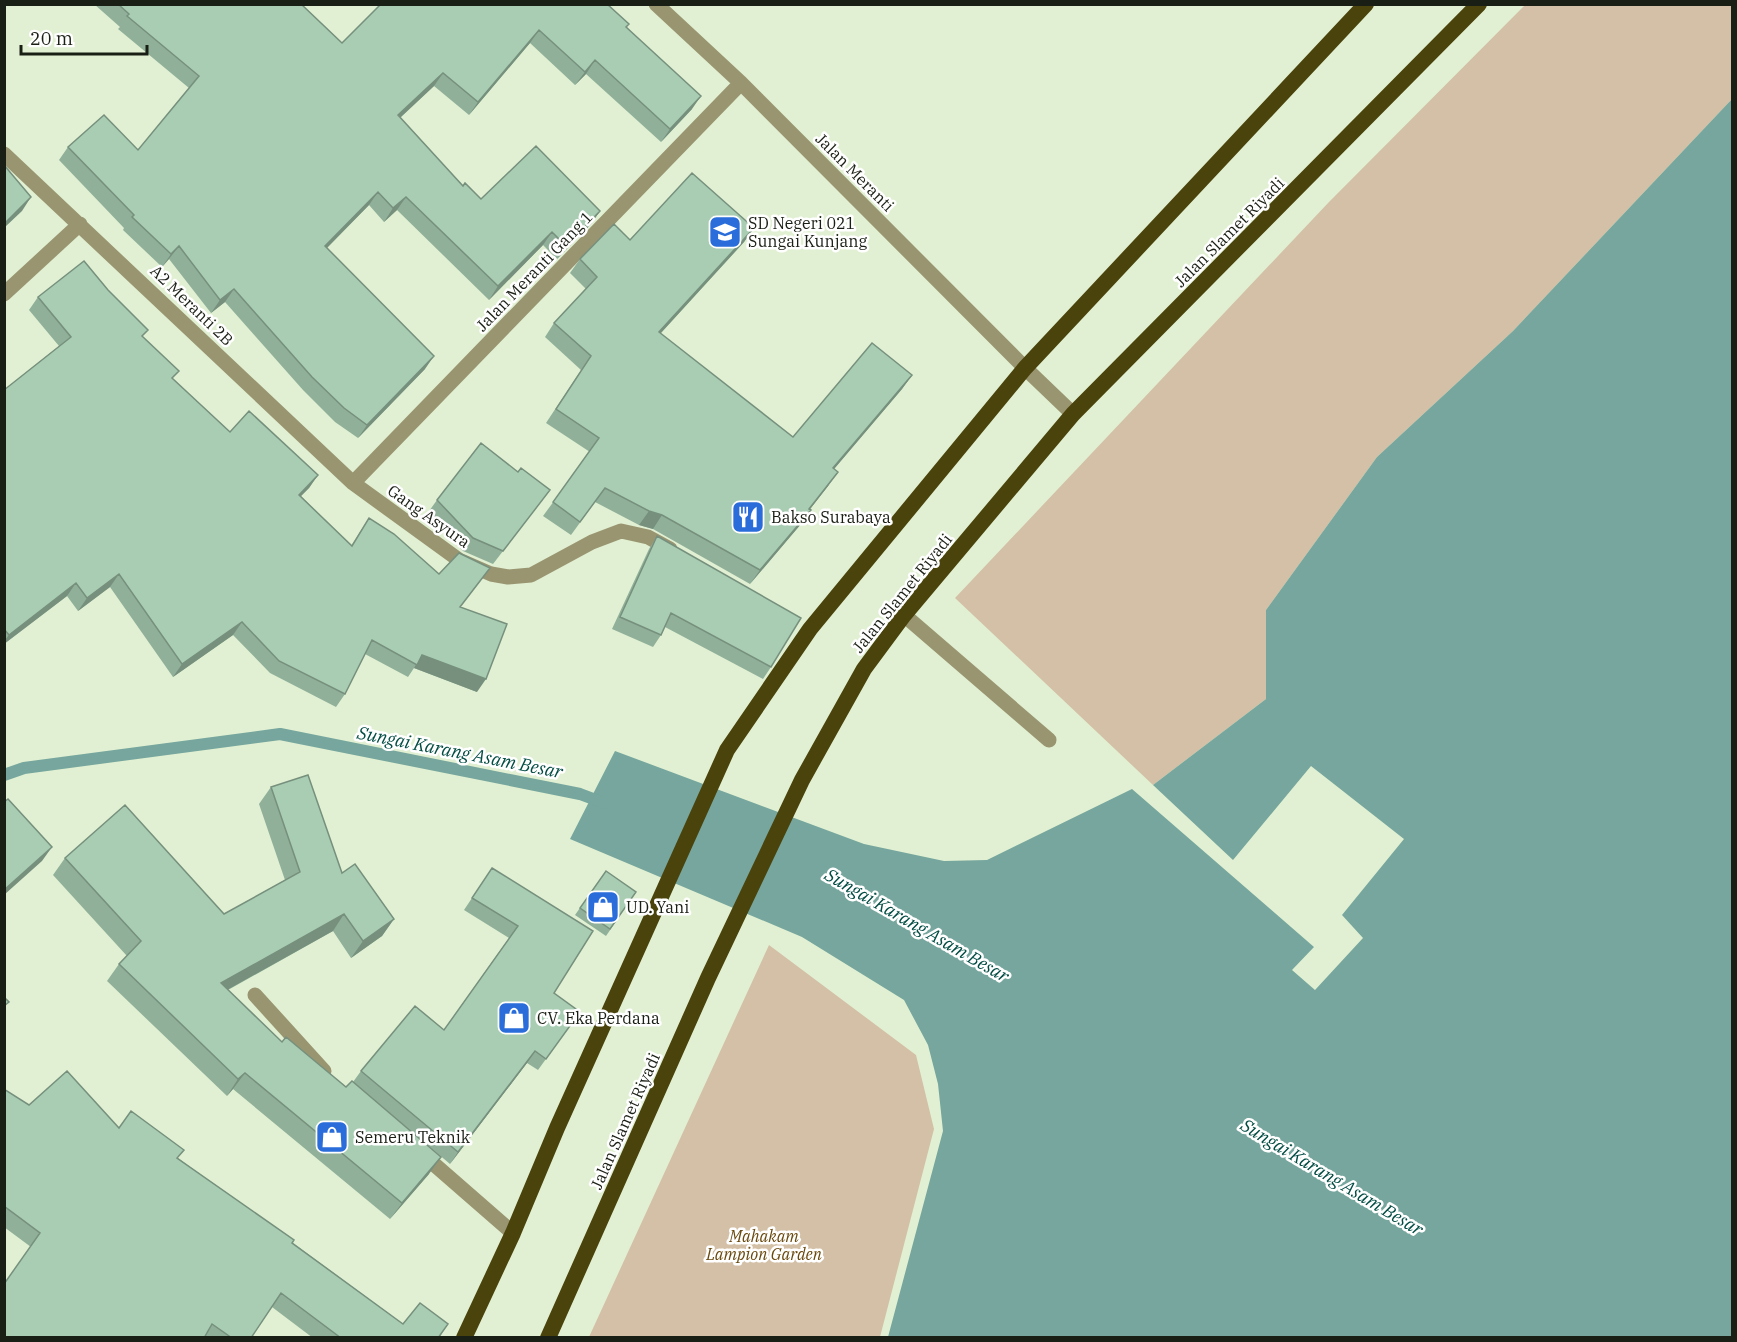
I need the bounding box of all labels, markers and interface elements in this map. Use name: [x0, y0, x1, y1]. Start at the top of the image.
scale bar: [21, 18, 147, 56]
text: 20 m: [30, 27, 73, 50]
street label: Jalan Meranti: [812, 129, 898, 215]
street label: Jalan Slamet Riyadi: [1170, 173, 1288, 291]
street label: Jalan Meranti Gang 1: [472, 207, 596, 335]
place label: SD Negeri 021 Sungai Kunjang: [748, 213, 868, 251]
school or university icon: SD Negeri 021 Sungai Kunjang: [707, 214, 743, 250]
street label: A2 Meranti 2B: [146, 260, 238, 350]
street label: Gang Asyura: [384, 480, 474, 552]
restaurant icon: Bakso Surabaya: [730, 499, 766, 535]
place label: Bakso Surabaya: [771, 507, 891, 527]
street label: Jalan Slamet Riyadi: [848, 530, 956, 656]
water label: Sungai Karang Asam Besar: [354, 721, 566, 783]
water label: Sungai Karang Asam Besar: [820, 862, 1014, 988]
shop icon: UD. Yani: [585, 889, 621, 925]
place label: UD. Yani: [626, 897, 689, 917]
shop icon: CV. Eka Perdana: [496, 1000, 532, 1036]
place label: CV. Eka Perdana: [537, 1008, 660, 1028]
street label: Jalan Slamet Riyadi: [586, 1050, 664, 1192]
water label: Sungai Karang Asam Besar: [1236, 1113, 1428, 1241]
shop icon: Semeru Teknik: [314, 1119, 350, 1155]
place label: Semeru Teknik: [355, 1127, 471, 1147]
park label: Mahakam Lampion Garden: [705, 1226, 822, 1264]

